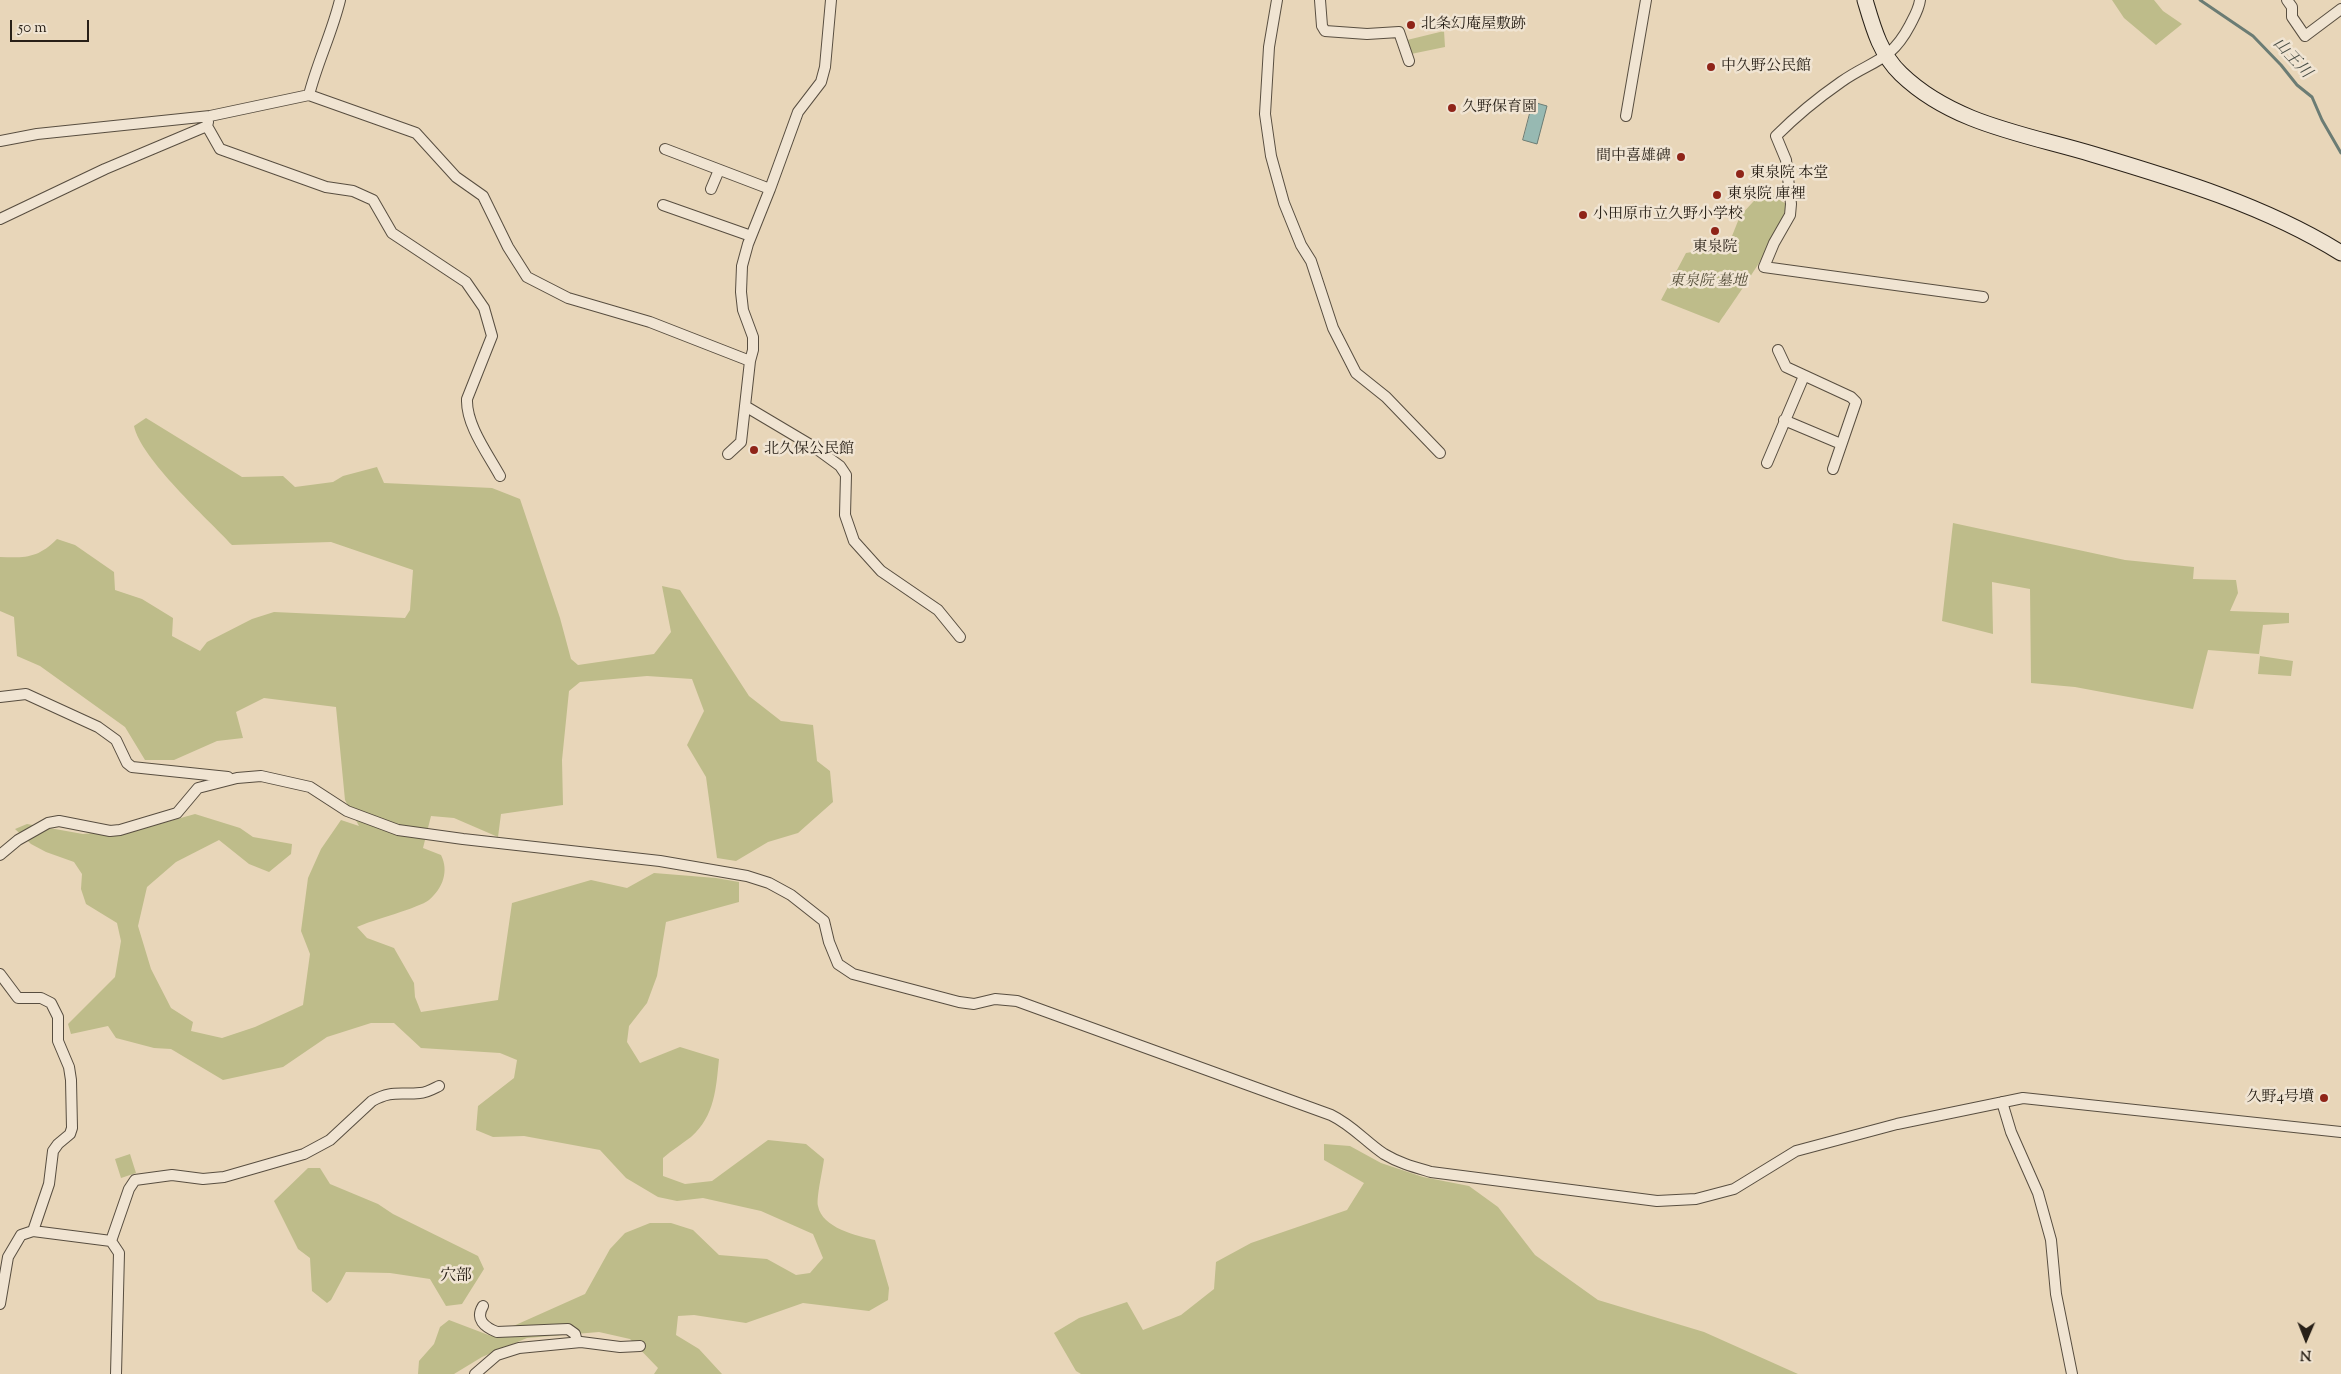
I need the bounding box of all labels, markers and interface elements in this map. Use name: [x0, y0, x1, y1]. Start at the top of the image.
scale bar: [12, 10, 91, 42]
place label: 北条幻庵屋敷跡: [1421, 16, 1526, 34]
text: 50 m: [18, 18, 47, 39]
marker: 北条幻庵屋敷跡: [1405, 19, 1417, 31]
water label: 山王川: [2268, 35, 2314, 83]
place label: 中久野公民館: [1721, 58, 1811, 76]
marker: 中久野公民館: [1705, 61, 1717, 73]
place label: 久野保育園: [1462, 99, 1537, 117]
marker: 久野保育園: [1446, 102, 1458, 114]
place label: 間中喜雄碑: [1596, 148, 1671, 166]
marker: 間中喜雄碑: [1675, 151, 1687, 163]
place label: 東泉院 本堂: [1750, 165, 1828, 183]
marker: 東泉院 本堂: [1734, 168, 1746, 180]
place label: 東泉院 庫裡: [1727, 186, 1805, 204]
marker: 東泉院 庫裡: [1711, 189, 1723, 201]
place label: 小田原市立久野小学校: [1593, 206, 1743, 224]
marker: 小田原市立久野小学校: [1577, 209, 1589, 221]
marker: 東泉院: [1709, 225, 1721, 237]
place label: 東泉院: [1693, 239, 1737, 257]
park label: 東泉院 墓地: [1669, 273, 1747, 291]
place label: 北久保公民館: [764, 441, 854, 459]
marker: 北久保公民館: [748, 444, 760, 456]
place label: 久野4号墳: [2246, 1089, 2314, 1107]
marker: 久野4号墳: [2318, 1092, 2330, 1104]
district label: 穴部: [440, 1267, 472, 1287]
north arrow: [2281, 1314, 2331, 1364]
text: N: [2300, 1344, 2312, 1364]

